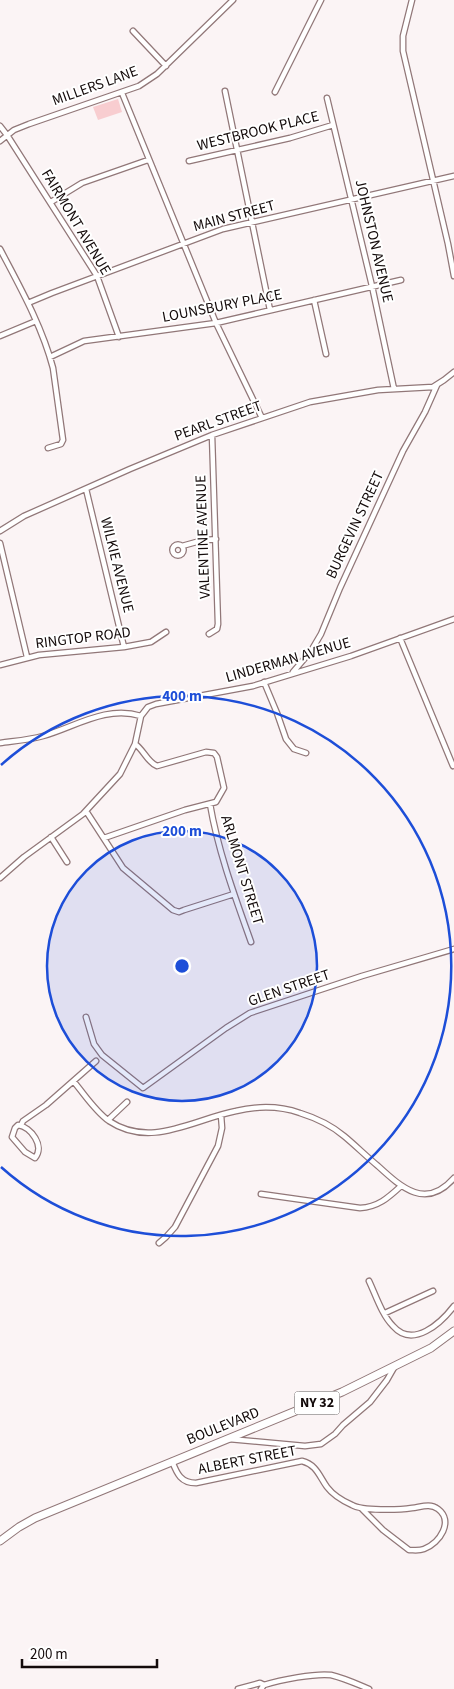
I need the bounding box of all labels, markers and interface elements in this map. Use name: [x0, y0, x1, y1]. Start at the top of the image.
street label: MILLERS LANE: [49, 61, 141, 111]
street label: WESTBROOK PLACE: [195, 106, 321, 156]
street label: FAIRMONT AVENUE: [36, 165, 116, 279]
street label: JOHNSTON AVENUE: [350, 177, 398, 305]
street label: MAIN STREET: [191, 195, 277, 237]
street label: LOUNSBURY PLACE: [160, 284, 284, 328]
street label: PEARL STREET: [171, 395, 265, 447]
street label: BURGEVIN STREET: [321, 468, 389, 582]
street label: VALENTINE AVENUE: [190, 475, 216, 599]
street label: WILKIE AVENUE: [95, 515, 139, 615]
street label: RINGTOP ROAD: [34, 622, 132, 654]
street label: LINDERMAN AVENUE: [223, 632, 353, 688]
text: 400 m: [162, 686, 202, 707]
street label: ARLMONT STREET: [215, 813, 269, 927]
text: 200 m: [162, 821, 202, 842]
centre of rings: [173, 957, 191, 975]
street label: GLEN STREET: [245, 964, 333, 1012]
road number: NY 32: [294, 1392, 340, 1415]
street label: BOULEVARD: [183, 1402, 263, 1450]
street label: ALBERT STREET: [196, 1440, 298, 1480]
scale bar: [22, 1636, 158, 1668]
text: 200 m: [30, 1644, 68, 1665]

